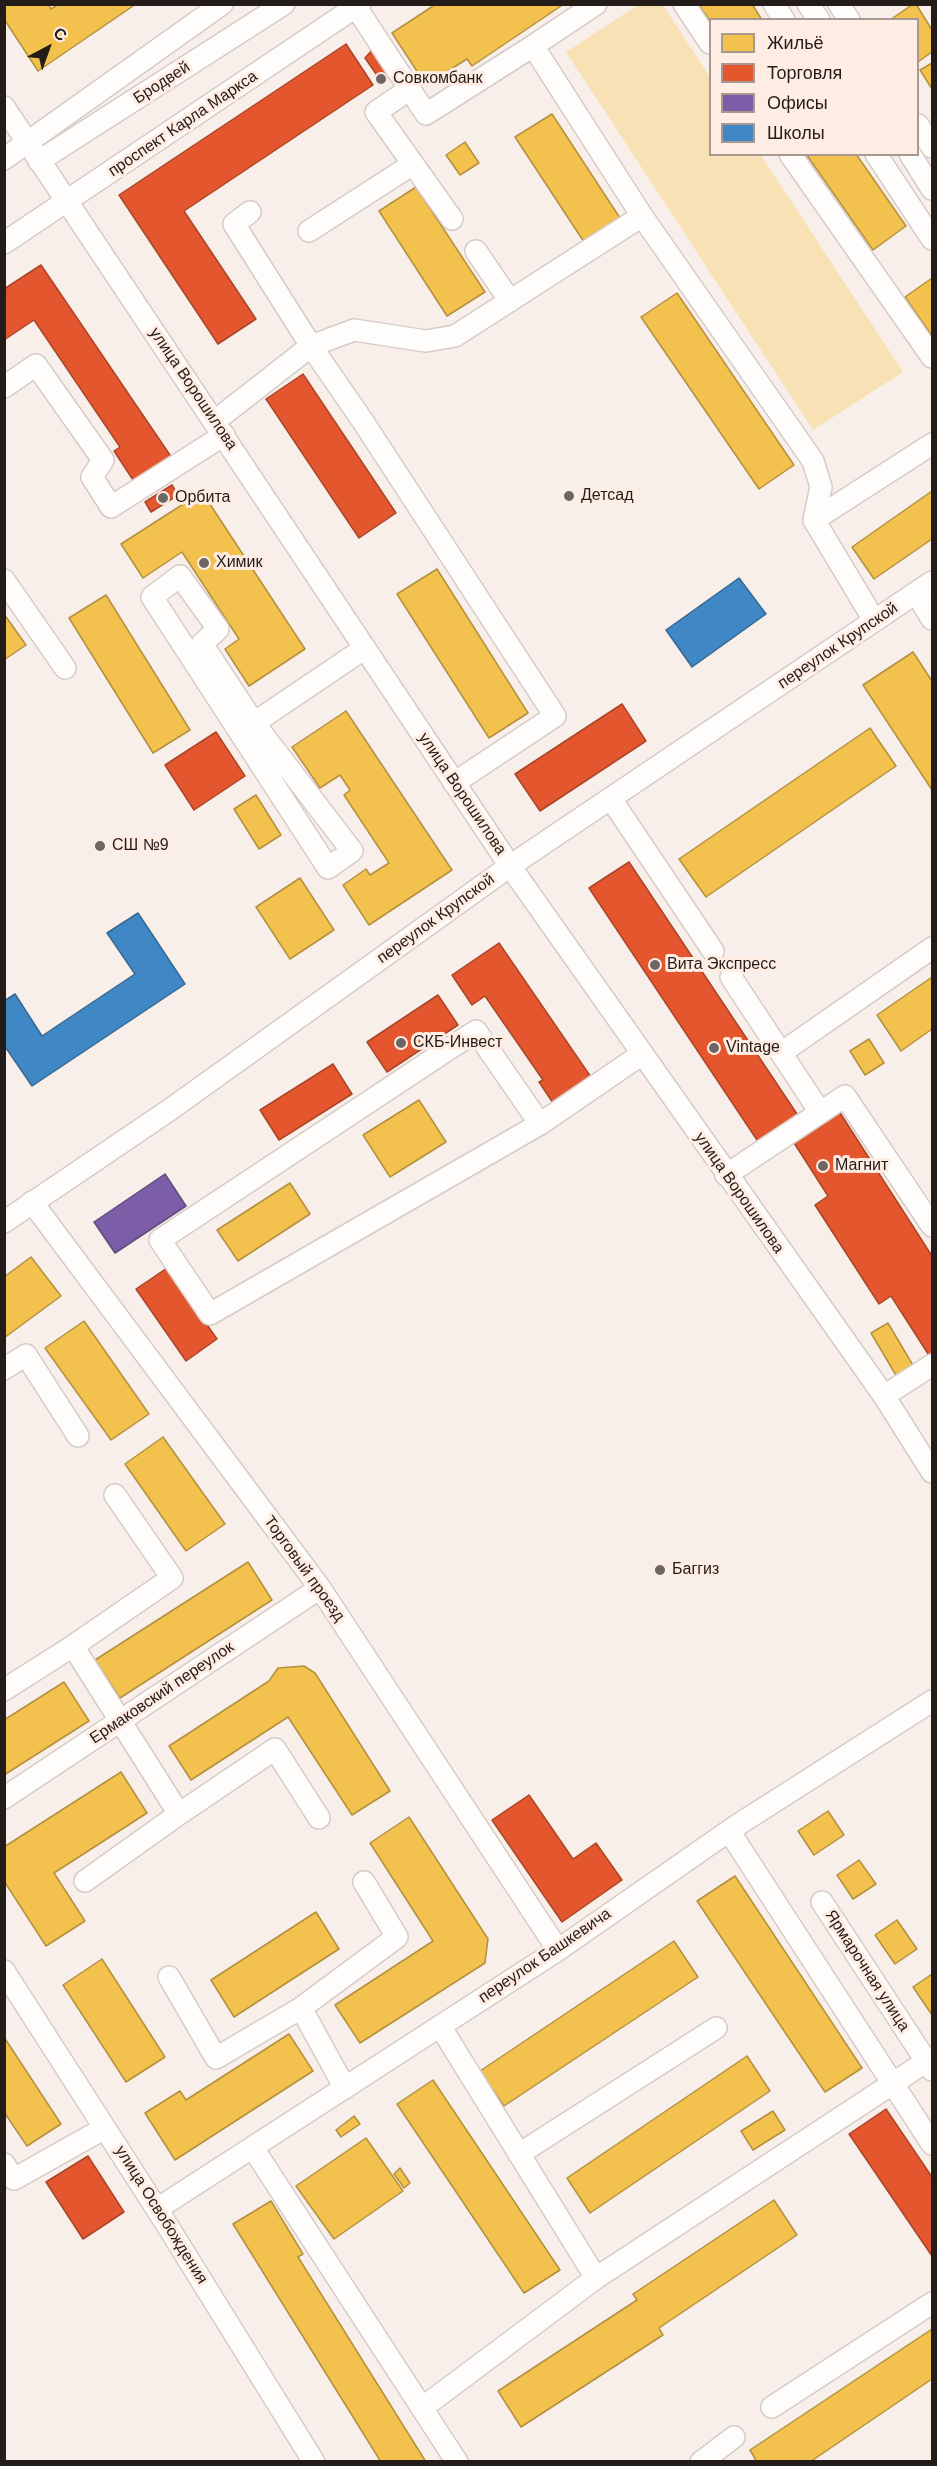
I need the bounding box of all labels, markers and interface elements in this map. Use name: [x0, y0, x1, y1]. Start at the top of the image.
north arrow: [18, 18, 78, 78]
legend: [709, 18, 919, 156]
text: С: [50, 24, 70, 44]
text: Жильё: [767, 33, 824, 53]
street label: Бродвей: [130, 58, 194, 108]
text: Торговля: [767, 63, 842, 83]
street label: проспект Карла Маркса: [105, 67, 261, 181]
place label: Совкомбанк: [393, 69, 482, 89]
marker: Совкомбанк: [374, 72, 388, 86]
text: Офисы: [767, 93, 828, 113]
text: Школы: [767, 123, 825, 143]
street label: улица Ворошилова: [145, 324, 241, 454]
place label: Детсад: [581, 486, 634, 506]
place label: Орбита: [175, 488, 230, 508]
marker: Детсад: [562, 489, 576, 503]
marker: Орбита: [156, 491, 170, 505]
place label: Химик: [216, 553, 263, 573]
marker: Химик: [197, 556, 211, 570]
street label: переулок Крупской: [774, 599, 902, 693]
street label: улица Ворошилова: [414, 729, 510, 859]
place label: СШ №9: [112, 836, 169, 856]
marker: СШ №9: [93, 839, 107, 853]
street label: переулок Крупской: [374, 870, 498, 968]
place label: Вита Экспресс: [667, 955, 776, 975]
marker: Вита Экспресс: [648, 958, 662, 972]
place label: СКБ-Инвест: [413, 1033, 503, 1053]
marker: СКБ-Инвест: [394, 1036, 408, 1050]
place label: Vintage: [726, 1038, 780, 1058]
marker: Vintage: [707, 1041, 721, 1055]
street label: улица Ворошилова: [690, 1129, 788, 1257]
place label: Магнит: [835, 1156, 888, 1176]
marker: Магнит: [816, 1159, 830, 1173]
street label: Торговый проезд: [259, 1513, 349, 1625]
place label: Баггиз: [672, 1560, 719, 1580]
marker: Баггиз: [653, 1563, 667, 1577]
street label: Ермаковский переулок: [86, 1638, 238, 1748]
street label: переулок Башкевича: [475, 1905, 615, 2007]
street label: Ярмарочная улица: [821, 1907, 913, 2035]
street label: улица Освобождения: [111, 2142, 211, 2288]

